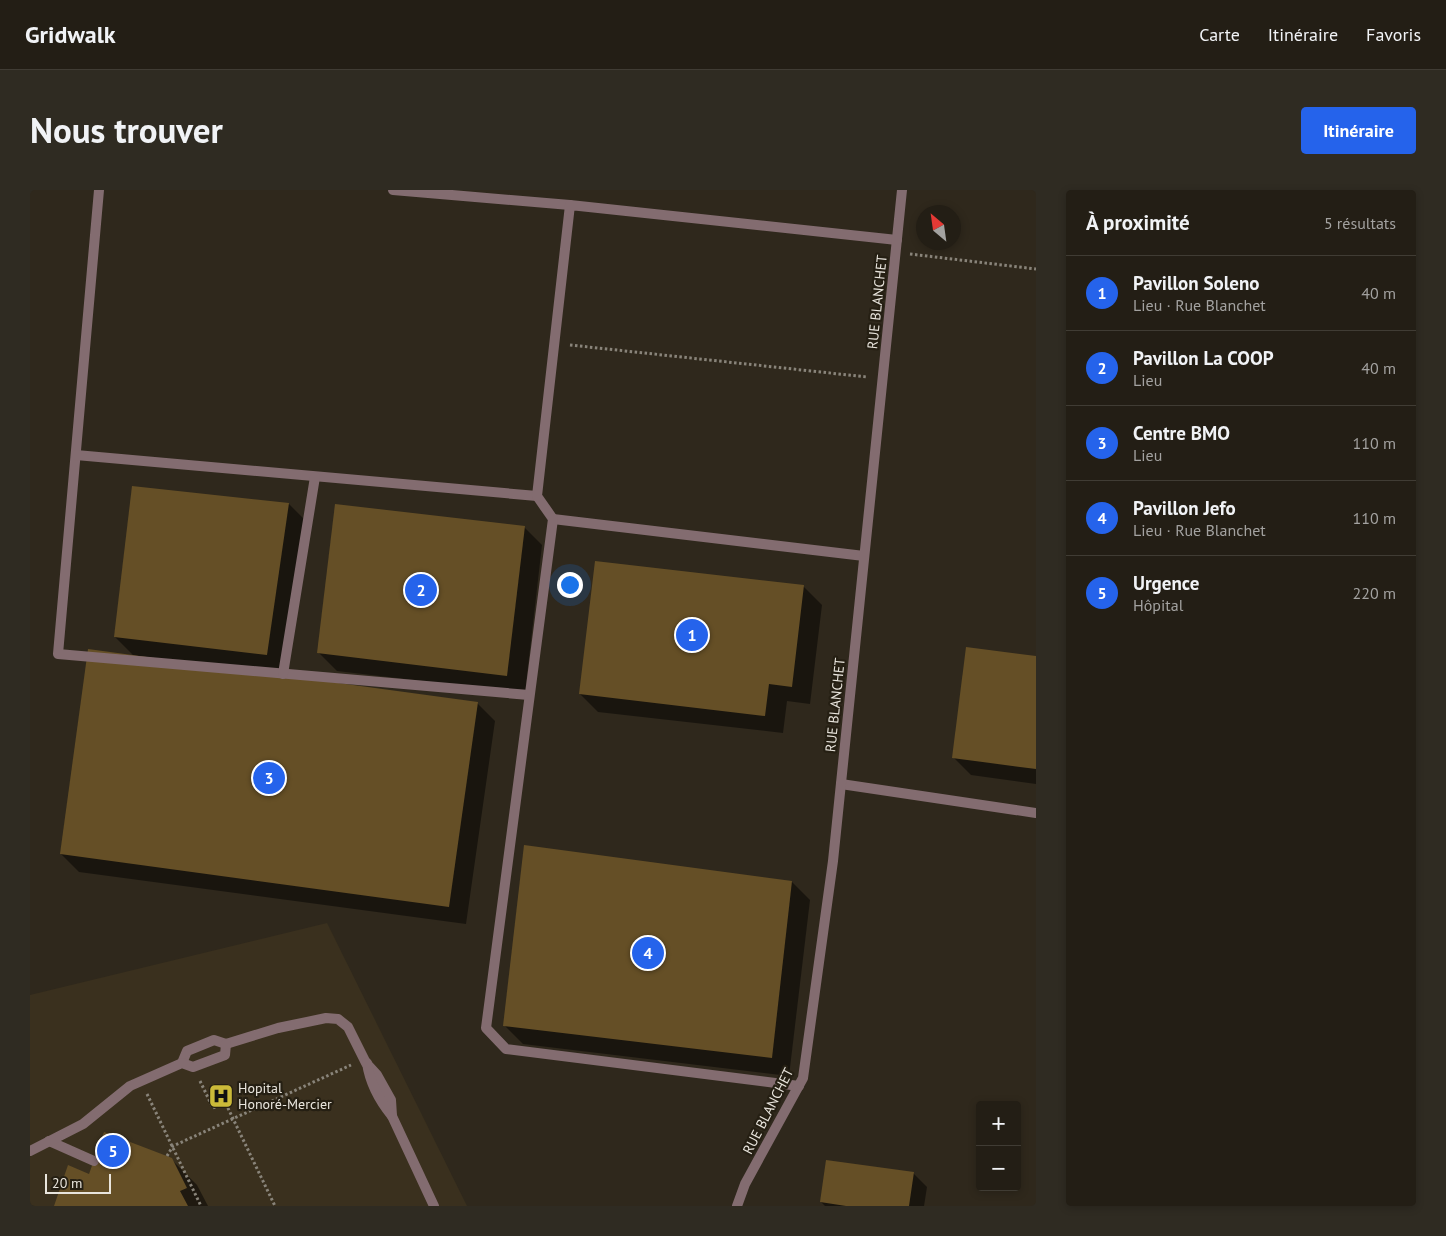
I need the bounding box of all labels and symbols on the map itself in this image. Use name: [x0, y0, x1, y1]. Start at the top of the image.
north arrow: [916, 205, 961, 250]
street label: RUE BLANCHET: [863, 254, 891, 350]
pin: 2: [405, 571, 437, 609]
your location: [557, 572, 583, 598]
pin: 1: [676, 616, 708, 654]
street label: RUE BLANCHET: [821, 657, 849, 753]
pin: 3: [253, 759, 285, 797]
pin: 4: [632, 934, 664, 972]
street label: RUE BLANCHET: [739, 1065, 798, 1157]
place label: Hopital Honoré-Mercier: [238, 1079, 332, 1113]
hospital icon: Hopital Honoré-Mercier: [208, 1083, 234, 1109]
pin: 5: [97, 1132, 129, 1170]
scale bar: [45, 1171, 111, 1194]

